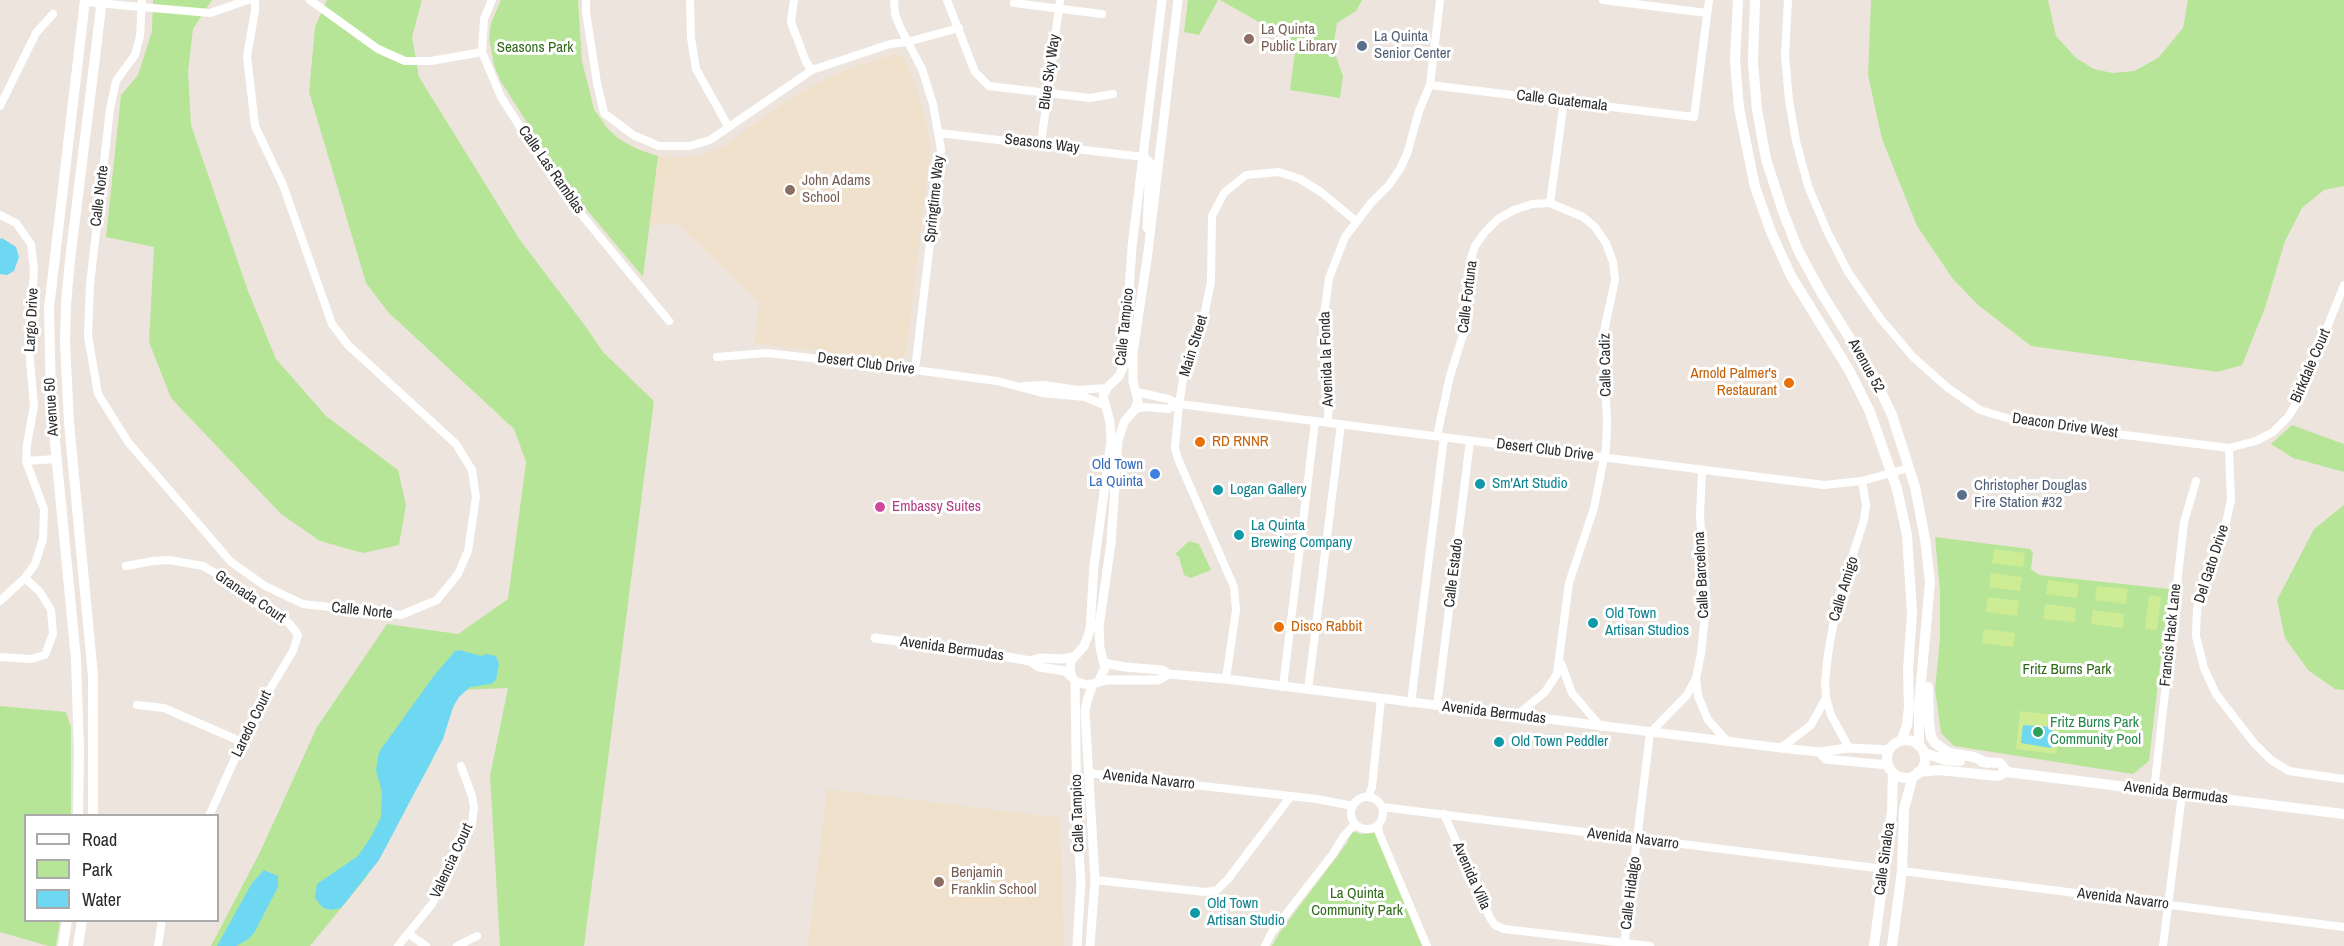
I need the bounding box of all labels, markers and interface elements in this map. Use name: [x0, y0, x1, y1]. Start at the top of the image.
place label: La Quinta Public Library: [1261, 21, 1337, 56]
place label: La Quinta Senior Center: [1374, 28, 1451, 63]
marker: La Quinta Public Library: [1242, 32, 1256, 46]
street label: Blue Sky Way: [1036, 33, 1064, 111]
park label: Seasons Park: [497, 39, 573, 57]
marker: La Quinta Senior Center: [1355, 39, 1369, 53]
street label: Calle Guatemala: [1515, 86, 1609, 116]
street label: Calle Las Ramblas: [514, 123, 588, 217]
street label: Seasons Way: [1003, 130, 1081, 158]
street label: Springtime Way: [921, 154, 949, 244]
street label: Calle Norte: [87, 164, 113, 228]
place label: John Adams School: [802, 172, 870, 207]
marker: John Adams School: [783, 183, 797, 197]
street label: Calle Fortuna: [1455, 260, 1481, 334]
street label: Largo Drive: [21, 287, 43, 353]
street label: Calle Tampico: [1112, 287, 1138, 367]
street label: Avenida la Fonda: [1316, 311, 1338, 407]
street label: Main Street: [1176, 313, 1212, 379]
street label: Birkdale Court: [2287, 326, 2335, 406]
street label: Calle Cadiz: [1596, 333, 1616, 397]
street label: Avenue 52: [1844, 336, 1888, 396]
street label: Desert Club Drive: [816, 349, 916, 379]
place label: Arnold Palmer's Restaurant: [1691, 365, 1777, 400]
marker: Arnold Palmer's Restaurant: [1782, 376, 1796, 390]
street label: Avenue 50: [41, 377, 63, 437]
street label: Deacon Drive West: [2011, 410, 2119, 442]
place label: RD RNNR: [1212, 433, 1269, 451]
marker: RD RNNR: [1193, 435, 1207, 449]
street label: Desert Club Drive: [1495, 435, 1595, 465]
place label: Old Town La Quinta: [1089, 456, 1143, 491]
marker: Old Town La Quinta: [1148, 467, 1162, 481]
place label: Sm'Art Studio: [1492, 475, 1568, 493]
marker: Sm'Art Studio: [1473, 477, 1487, 491]
place label: Christopher Douglas Fire Station #32: [1974, 477, 2087, 512]
place label: Logan Gallery: [1230, 481, 1307, 499]
marker: Logan Gallery: [1211, 483, 1225, 497]
marker: Christopher Douglas Fire Station #32: [1955, 488, 1969, 502]
place label: Embassy Suites: [892, 498, 981, 516]
marker: Embassy Suites: [873, 500, 887, 514]
place label: La Quinta Brewing Company: [1251, 517, 1352, 552]
street label: Del Gato Drive: [2191, 523, 2233, 605]
marker: La Quinta Brewing Company: [1232, 528, 1246, 542]
street label: Calle Barcelona: [1691, 531, 1713, 619]
street label: Calle Estado: [1441, 537, 1467, 609]
street label: Calle Amigo: [1826, 554, 1862, 624]
street label: Granada Court: [211, 567, 289, 627]
street label: Francis Hack Lane: [2157, 583, 2185, 687]
street label: Calle Norte: [330, 599, 394, 623]
place label: Old Town Artisan Studios: [1605, 605, 1689, 640]
marker: Old Town Artisan Studios: [1586, 616, 1600, 630]
place label: Disco Rabbit: [1291, 618, 1362, 636]
marker: Disco Rabbit: [1272, 620, 1286, 634]
street label: Avenida Bermudas: [899, 633, 1005, 665]
park label: Fritz Burns Park: [2023, 661, 2111, 679]
street label: Laredo Court: [228, 688, 276, 760]
street label: Avenida Bermudas: [1441, 698, 1547, 728]
place label: Fritz Burns Park Community Pool: [2050, 714, 2141, 749]
marker: Fritz Burns Park Community Pool: [2031, 725, 2045, 739]
place label: Old Town Peddler: [1511, 733, 1608, 751]
marker: Old Town Peddler: [1492, 735, 1506, 749]
street label: Avenida Navarro: [1102, 766, 1196, 794]
street label: Calle Tampico: [1068, 774, 1088, 852]
street label: Avenida Bermudas: [2123, 778, 2229, 808]
legend: [24, 814, 219, 922]
street label: Valencia Court: [427, 821, 477, 901]
street label: Calle Sinaloa: [1871, 822, 1899, 896]
street label: Avenida Navarro: [1586, 824, 1680, 854]
text: Road: [82, 827, 117, 852]
street label: Avenida Villa: [1448, 839, 1494, 913]
street label: Calle Hidalgo: [1618, 855, 1644, 931]
text: Park: [82, 857, 112, 882]
place label: Benjamin Franklin School: [951, 864, 1036, 899]
marker: Benjamin Franklin School: [932, 875, 946, 889]
street label: Avenida Navarro: [2076, 884, 2170, 914]
park label: La Quinta Community Park: [1311, 885, 1403, 920]
text: Water: [82, 887, 121, 912]
place label: Old Town Artisan Studio: [1207, 895, 1285, 930]
marker: Old Town Artisan Studio: [1188, 906, 1202, 920]

